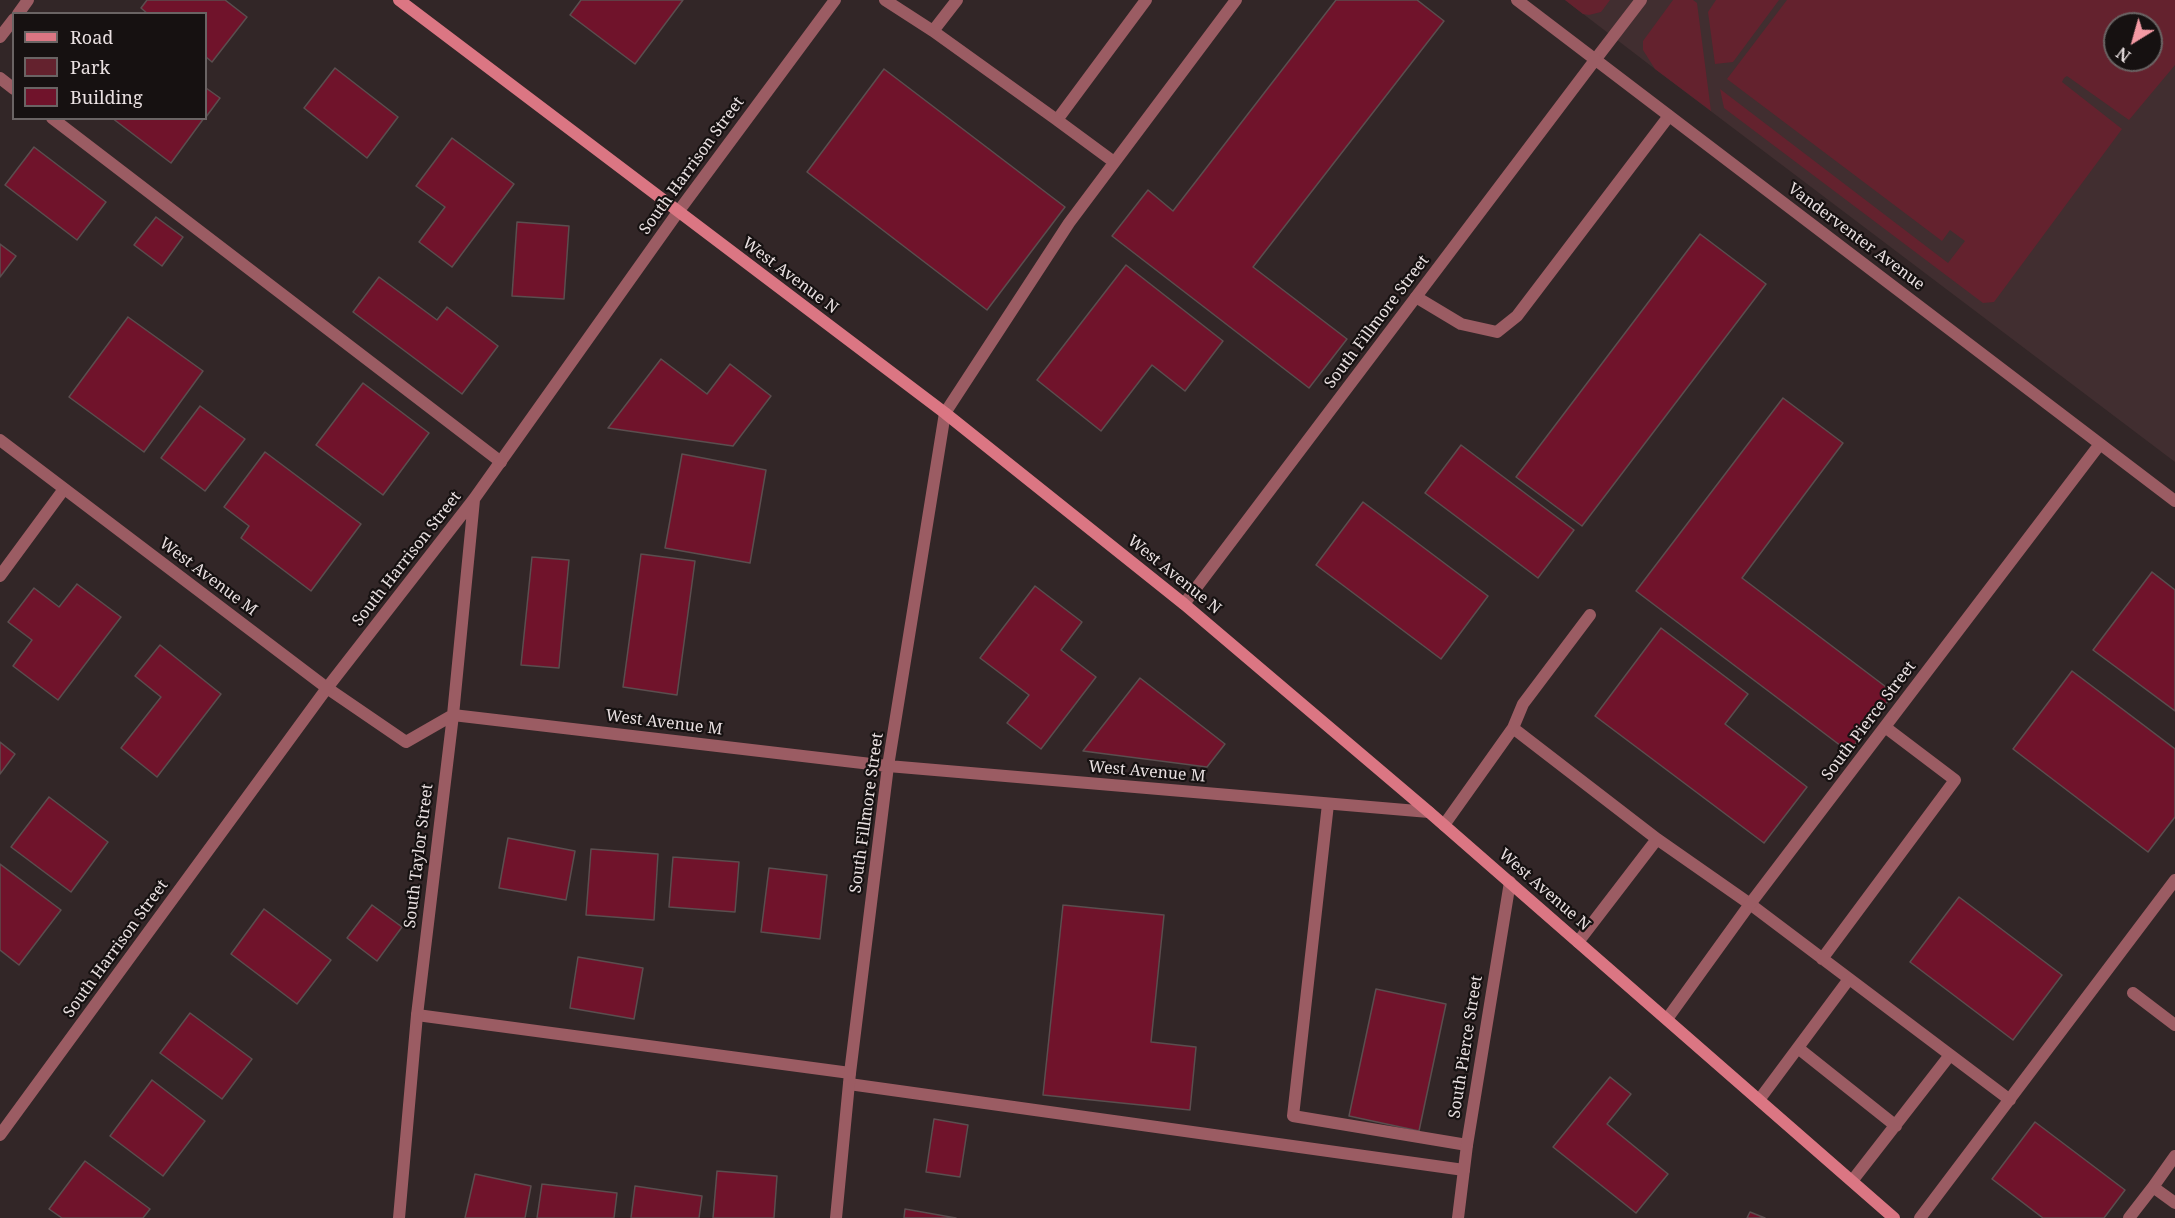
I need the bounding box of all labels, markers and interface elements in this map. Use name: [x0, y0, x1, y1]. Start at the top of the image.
legend: [12, 12, 207, 120]
north arrow: [2103, 12, 2163, 72]
text: Road: [70, 25, 113, 49]
text: N: [2112, 42, 2135, 67]
text: Park: [70, 55, 110, 79]
text: Building: [70, 85, 143, 109]
street label: South Harrison Street: [636, 93, 748, 239]
street label: Vanderventer Avenue: [1784, 179, 1928, 295]
street label: West Avenue N: [738, 234, 842, 318]
street label: South Fillmore Street: [1321, 252, 1433, 392]
street label: South Harrison Street: [348, 488, 466, 630]
street label: West Avenue N: [1123, 531, 1225, 619]
street label: West Avenue M: [155, 534, 261, 620]
street label: South Pierce Street: [1818, 658, 1920, 784]
street label: West Avenue M: [604, 706, 724, 740]
street label: South Fillmore Street: [846, 732, 888, 894]
street label: West Avenue M: [1088, 757, 1206, 787]
street label: South Taylor Street: [401, 783, 437, 929]
street label: West Avenue N: [1494, 845, 1594, 935]
street label: South Harrison Street: [60, 876, 172, 1022]
street label: South Pierce Street: [1445, 974, 1487, 1120]

